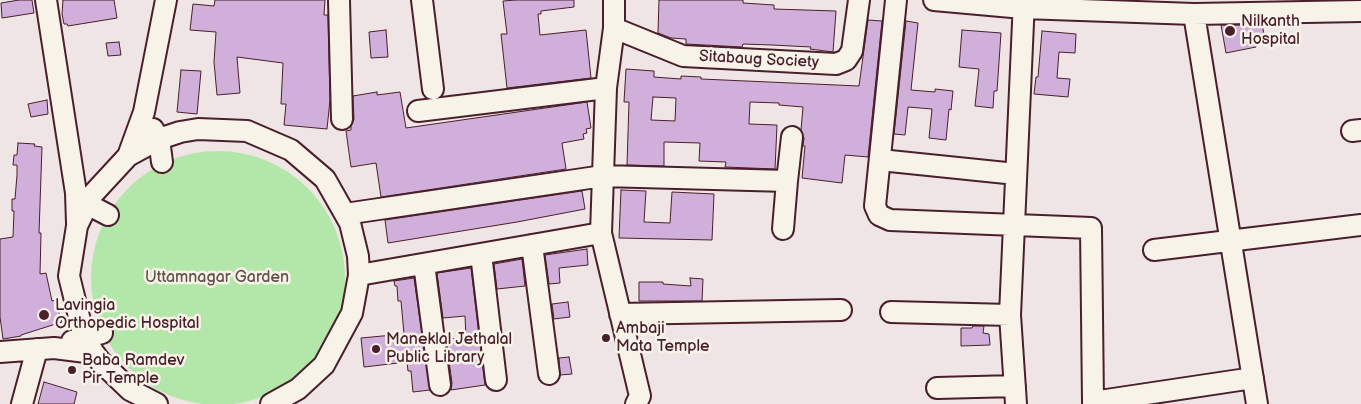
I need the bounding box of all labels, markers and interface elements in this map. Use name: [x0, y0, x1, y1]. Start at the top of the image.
place label: Nilkanth Hospital: [1241, 12, 1300, 50]
marker: Nilkanth Hospital: [1223, 24, 1237, 38]
street label: Sitabaug Society: [699, 47, 819, 73]
park label: Uttamnagar Garden: [145, 268, 289, 288]
place label: Lavingia Orthopedic Hospital: [55, 296, 199, 334]
marker: Lavingia Orthopedic Hospital: [37, 308, 51, 322]
place label: Ambaji Mata Temple: [616, 319, 710, 357]
place label: Maneklal Jethalal Public Library: [386, 330, 512, 368]
marker: Ambaji Mata Temple: [600, 332, 612, 344]
marker: Maneklal Jethalal Public Library: [370, 343, 382, 355]
place label: Baba Ramdev Pir Temple: [82, 351, 184, 389]
marker: Baba Ramdev Pir Temple: [66, 364, 78, 376]

